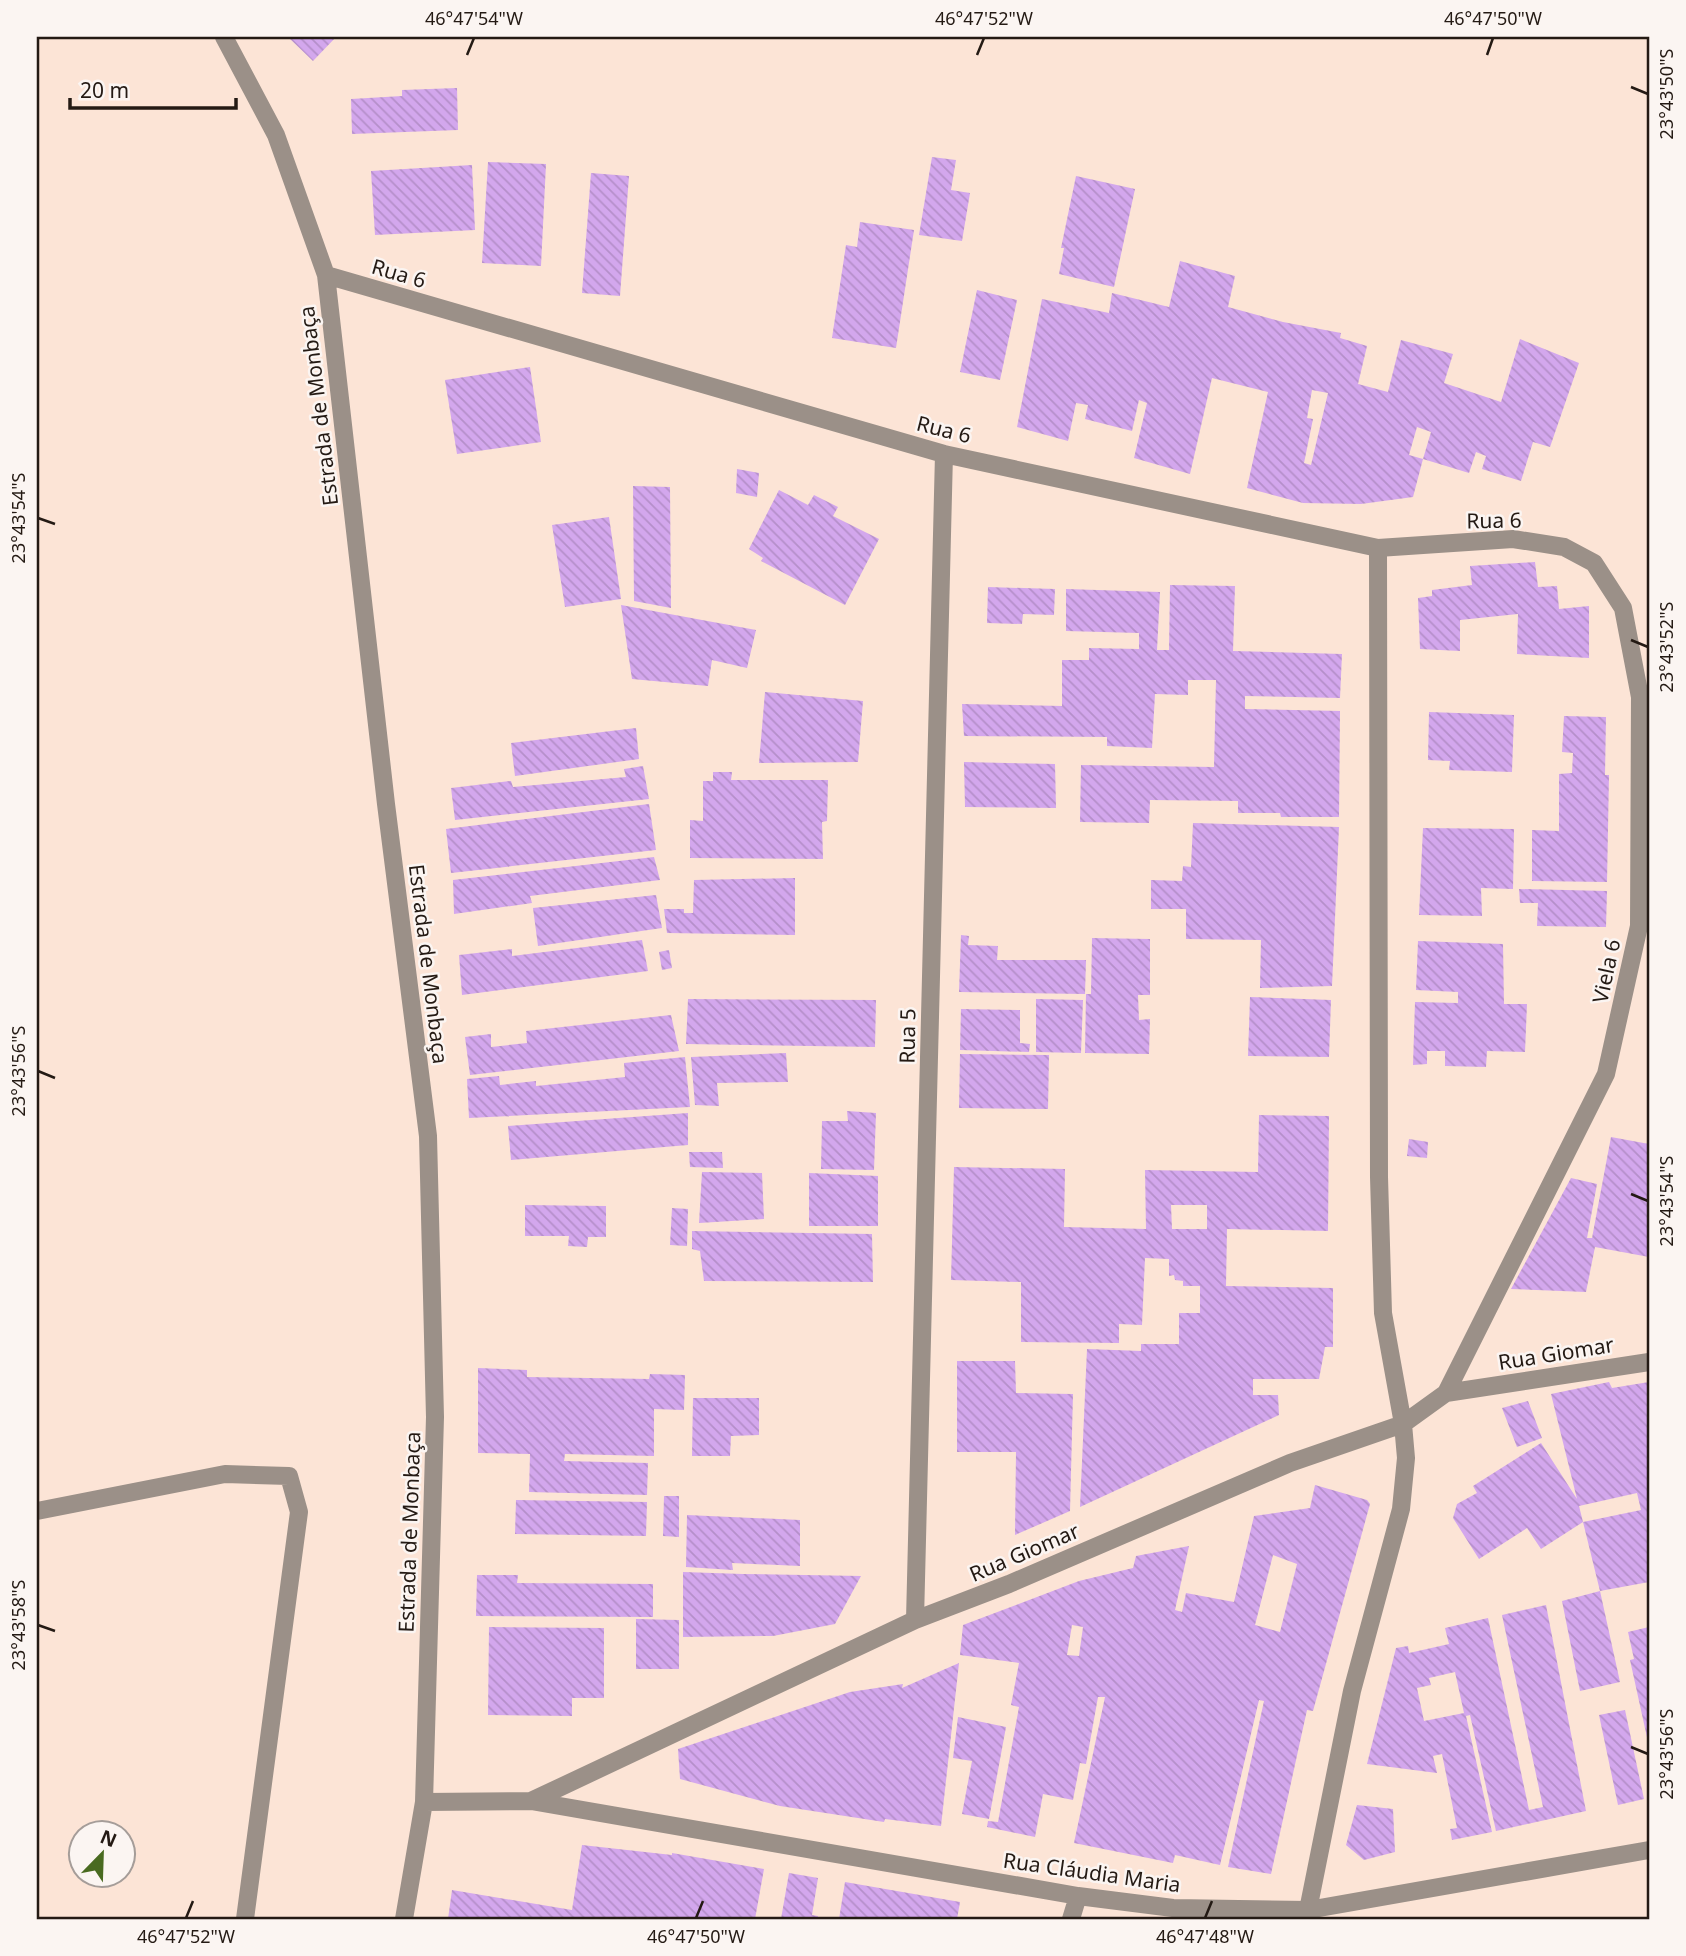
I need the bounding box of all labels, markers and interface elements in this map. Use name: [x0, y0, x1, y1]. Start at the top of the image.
text: 46°47'54"W: [425, 6, 523, 30]
text: 46°47'52"W: [935, 6, 1033, 30]
text: 46°47'50"W: [1444, 6, 1542, 30]
text: 23°43'50"S: [1654, 49, 1678, 139]
scale bar: [70, 66, 236, 110]
text: 20 m: [80, 76, 129, 104]
street label: Rua 6: [369, 252, 429, 294]
street label: Estrada de Monbaça: [292, 305, 344, 507]
street label: Rua 6: [914, 409, 974, 449]
text: 23°43'54"S: [6, 473, 30, 563]
street label: Rua 6: [1466, 506, 1522, 534]
text: 23°43'52"S: [1654, 602, 1678, 692]
street label: Estrada de Monbaça: [403, 863, 455, 1065]
street label: Viela 6: [1586, 937, 1626, 1005]
street label: Rua 5: [893, 1008, 921, 1064]
text: 23°43'56"S: [6, 1026, 30, 1116]
text: 23°43'54"S: [1654, 1156, 1678, 1246]
street label: Rua Giomar: [1496, 1330, 1616, 1376]
street label: Estrada de Monbaça: [392, 1431, 426, 1633]
street label: Rua Giomar: [965, 1516, 1084, 1588]
text: 23°43'58"S: [6, 1580, 30, 1670]
text: 23°43'56"S: [1654, 1709, 1678, 1799]
north arrow: [66, 1820, 136, 1890]
text: N: [96, 1823, 121, 1853]
street label: Rua Cláudia Maria: [1001, 1846, 1183, 1898]
text: 46°47'52"W: [137, 1924, 235, 1948]
text: 46°47'50"W: [647, 1924, 745, 1948]
text: 46°47'48"W: [1156, 1924, 1254, 1948]

